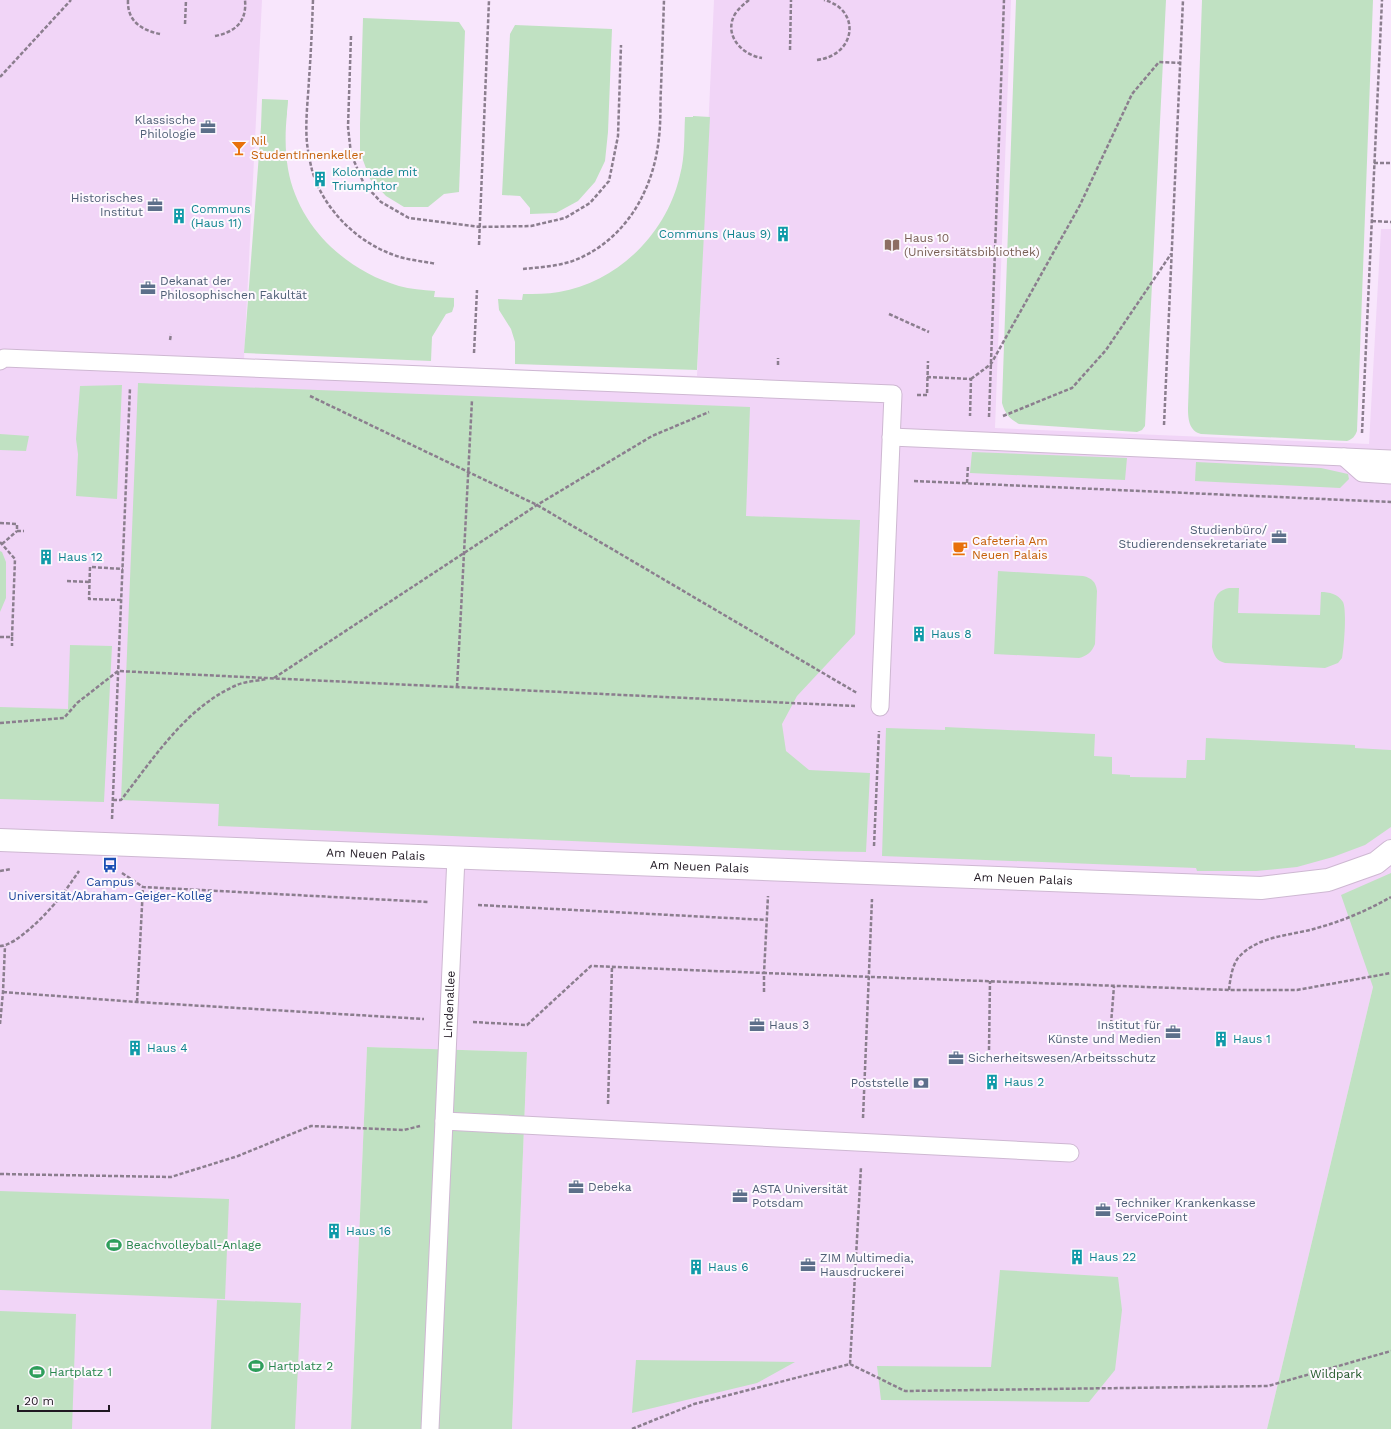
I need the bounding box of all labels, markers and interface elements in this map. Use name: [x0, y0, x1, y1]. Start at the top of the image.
place label: Klassische Philologie: [134, 113, 196, 141]
office icon: Klassische Philologie: [199, 118, 217, 136]
place label: Nil StudentInnenkeller: [251, 134, 363, 162]
bar icon: Nil StudentInnenkeller: [230, 139, 248, 157]
place label: Kolonnade mit Triumphtor: [332, 165, 417, 193]
building icon: Kolonnade mit Triumphtor: [311, 170, 329, 188]
place label: Historisches Institut: [71, 191, 143, 219]
office icon: Historisches Institut: [146, 196, 164, 214]
place label: Communs (Haus 11): [191, 202, 250, 230]
building icon: Communs (Haus 11): [170, 207, 188, 225]
building icon: Communs (Haus 9): [774, 225, 792, 243]
place label: Communs (Haus 9): [659, 227, 771, 241]
place label: Haus 10 (Universitätsbibliothek): [904, 231, 1040, 259]
library icon: Haus 10 (Universitätsbibliothek): [883, 236, 901, 254]
place label: Dekanat der Philosophischen Fakultät: [160, 274, 307, 302]
office icon: Dekanat der Philosophischen Fakultät: [139, 279, 157, 297]
place label: Studienbüro/ Studierendensekretariate: [1118, 523, 1267, 551]
office icon: Studienbüro/ Studierendensekretariate: [1270, 528, 1288, 546]
place label: Cafeteria Am Neuen Palais: [972, 534, 1048, 562]
cafe icon: Cafeteria Am Neuen Palais: [951, 539, 969, 557]
building icon: Haus 12: [37, 548, 55, 566]
place label: Haus 12: [58, 550, 103, 564]
building icon: Haus 8: [910, 625, 928, 643]
place label: Haus 8: [931, 627, 972, 641]
street label: Am Neuen Palais: [326, 845, 426, 863]
bus stop icon: Campus Universität/Abraham-Geiger-Kolleg: [101, 856, 119, 874]
street label: Am Neuen Palais: [650, 858, 749, 876]
street label: Am Neuen Palais: [973, 870, 1073, 888]
place label: Campus Universität/Abraham-Geiger-Kolleg: [8, 875, 212, 903]
street label: Lindenallee: [441, 970, 458, 1039]
office icon: Haus 3: [748, 1016, 766, 1034]
place label: Haus 3: [769, 1018, 809, 1032]
place label: Institut für Künste und Medien: [1048, 1018, 1161, 1046]
office icon: Institut für Künste und Medien: [1164, 1023, 1182, 1041]
building icon: Haus 1: [1212, 1030, 1230, 1048]
place label: Haus 1: [1233, 1032, 1271, 1046]
building icon: Haus 4: [126, 1039, 144, 1057]
place label: Haus 4: [147, 1041, 188, 1055]
office icon: Sicherheitswesen/Arbeitsschutz: [947, 1049, 965, 1067]
place label: Sicherheitswesen/Arbeitsschutz: [968, 1051, 1156, 1065]
building icon: Haus 2: [983, 1073, 1001, 1091]
bank icon: Poststelle: [912, 1074, 930, 1092]
place label: Haus 2: [1004, 1075, 1044, 1089]
place label: Poststelle: [851, 1076, 909, 1090]
office icon: Debeka: [567, 1178, 585, 1196]
place label: Debeka: [588, 1180, 632, 1194]
place label: ASTA Universität Potsdam: [752, 1182, 848, 1210]
office icon: ASTA Universität Potsdam: [731, 1187, 749, 1205]
place label: Techniker Krankenkasse ServicePoint: [1115, 1196, 1256, 1224]
office icon: Techniker Krankenkasse ServicePoint: [1094, 1201, 1112, 1219]
building icon: Haus 16: [325, 1222, 343, 1240]
place label: Haus 16: [346, 1224, 391, 1238]
sports icon: Beachvolleyball-Anlage: [105, 1236, 123, 1254]
place label: Beachvolleyball-Anlage: [126, 1238, 261, 1252]
building icon: Haus 22: [1068, 1248, 1086, 1266]
place label: Haus 22: [1089, 1250, 1136, 1264]
place label: ZIM Multimedia, Hausdruckerei: [820, 1251, 914, 1279]
office icon: ZIM Multimedia, Hausdruckerei: [799, 1256, 817, 1274]
building icon: Haus 6: [687, 1258, 705, 1276]
place label: Haus 6: [708, 1260, 749, 1274]
sports icon: Hartplatz 2: [247, 1357, 265, 1375]
place label: Hartplatz 2: [268, 1359, 333, 1373]
sports icon: Hartplatz 1: [28, 1363, 46, 1381]
place label: Hartplatz 1: [49, 1365, 112, 1379]
park label: Wildpark: [1310, 1367, 1362, 1381]
scale bar: [18, 1387, 109, 1413]
text: 20 m: [24, 1394, 54, 1408]

